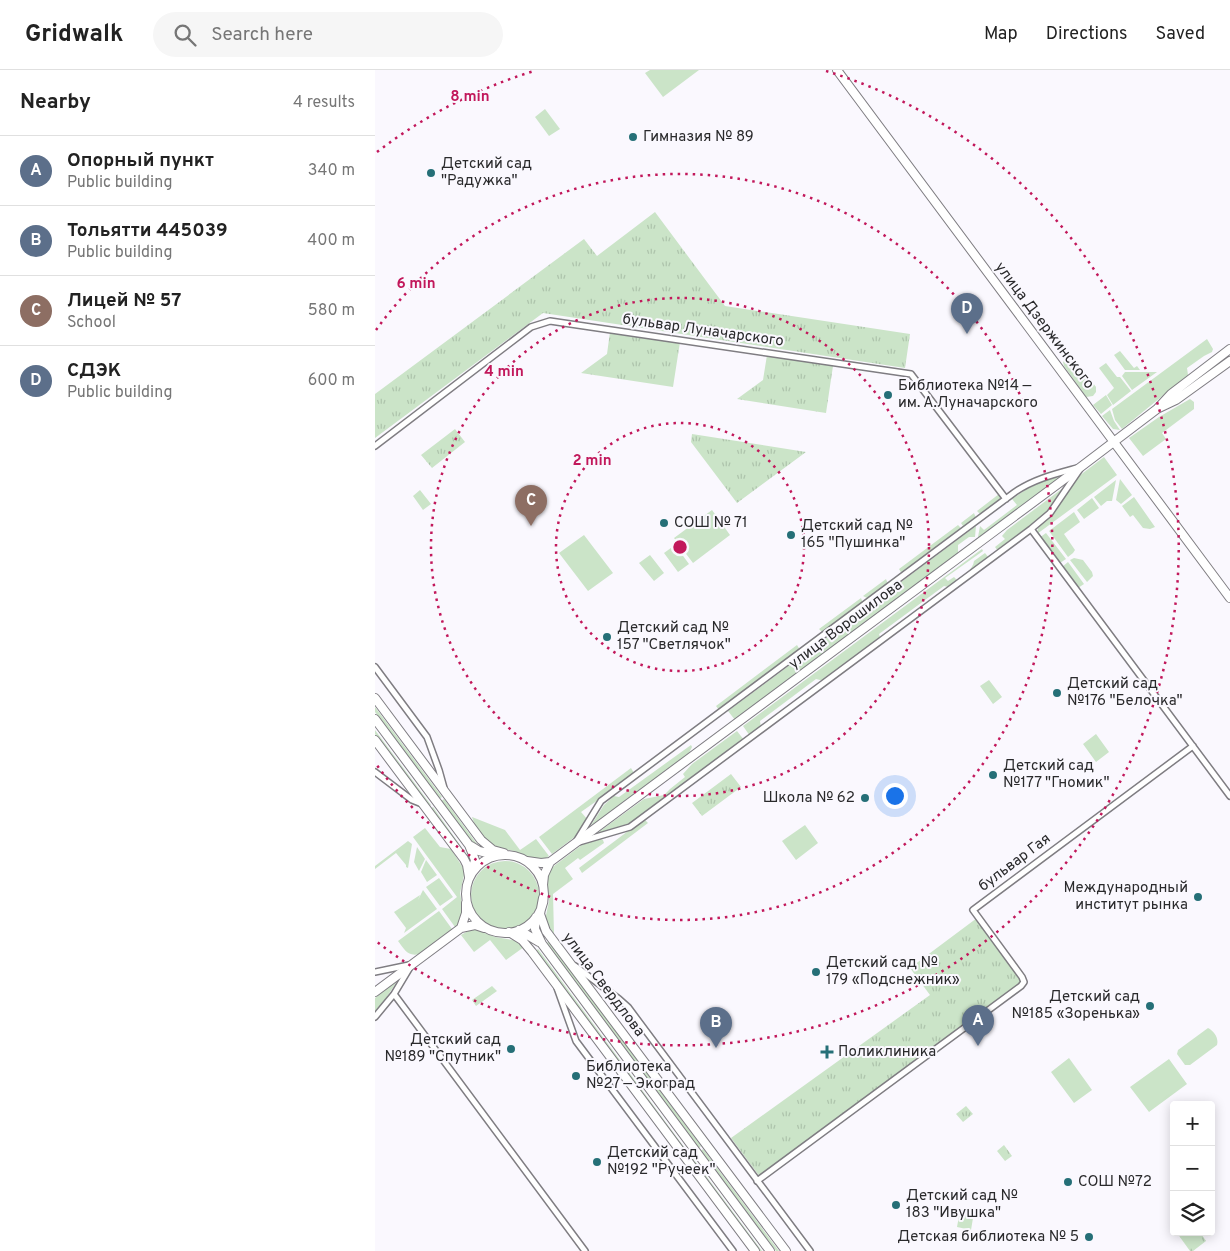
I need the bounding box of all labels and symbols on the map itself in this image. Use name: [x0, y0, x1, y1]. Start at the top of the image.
text: 8 min: [450, 88, 490, 107]
place label: Гимназия № 89: [643, 128, 754, 147]
marker: Гимназия № 89: [627, 131, 639, 143]
place label: Детский сад "Радужка": [441, 155, 532, 191]
marker: Детский сад "Радужка": [425, 167, 437, 179]
street label: улица Дзержинского: [990, 259, 1098, 393]
text: 6 min: [396, 275, 436, 294]
pin: D: [951, 293, 983, 334]
street label: бульвар Луначарского: [621, 310, 785, 352]
text: 4 min: [484, 363, 524, 382]
place label: Библиотека №14 — им. А.Луначарского: [898, 377, 1038, 413]
marker: Библиотека №14 — им. А.Луначарского: [882, 389, 894, 401]
text: 2 min: [572, 452, 612, 471]
pin: C: [515, 485, 547, 526]
place label: СОШ № 71: [674, 514, 748, 533]
marker: СОШ № 71: [658, 517, 670, 529]
place label: Детский сад № 165 "Пушинка": [801, 517, 913, 553]
marker: Детский сад № 165 "Пушинка": [785, 529, 797, 541]
centre of rings: [671, 538, 689, 556]
street label: улица Ворошилова: [785, 576, 907, 674]
place label: Детский сад № 157 "Светлячок": [617, 619, 731, 655]
marker: Детский сад № 157 "Светлячок": [601, 631, 613, 643]
place label: Детский сад №176 "Белочка": [1067, 675, 1183, 711]
marker: Детский сад №176 "Белочка": [1051, 687, 1063, 699]
place label: Детский сад №177 "Гномик": [1003, 757, 1109, 793]
marker: Детский сад №177 "Гномик": [987, 769, 999, 781]
your location: [882, 783, 908, 809]
place label: Школа № 62: [763, 789, 855, 808]
marker: Школа № 62: [859, 792, 871, 804]
street label: бульвар Гая: [975, 830, 1055, 896]
place label: Международный институт рынка: [1063, 879, 1188, 915]
marker: Международный институт рынка: [1192, 891, 1204, 903]
street label: улица Свердлова: [558, 929, 648, 1041]
place label: Детский сад № 179 «Подснежник»: [826, 954, 960, 990]
marker: Детский сад № 179 «Подснежник»: [810, 966, 822, 978]
place label: Детский сад №185 «Зоренька»: [1012, 988, 1140, 1024]
marker: Детский сад №185 «Зоренька»: [1144, 1000, 1156, 1012]
pin: A: [962, 1005, 994, 1046]
pin: B: [700, 1007, 732, 1048]
place label: Детский сад №189 "Спутник": [385, 1031, 501, 1067]
marker: Детский сад №189 "Спутник": [505, 1043, 517, 1055]
place label: Поликлиника: [838, 1043, 936, 1062]
marker: Поликлиника: [820, 1045, 834, 1059]
place label: Библиотека №27 — Экоград: [586, 1058, 695, 1094]
marker: Библиотека №27 — Экоград: [570, 1070, 582, 1082]
place label: Детский сад №192 "Ручеек": [607, 1144, 716, 1180]
marker: Детский сад №192 "Ручеек": [591, 1156, 603, 1168]
place label: СОШ №72: [1078, 1173, 1152, 1192]
marker: СОШ №72: [1062, 1176, 1074, 1188]
place label: Детский сад № 183 "Ивушка": [906, 1187, 1018, 1223]
marker: Детский сад № 183 "Ивушка": [890, 1199, 902, 1211]
place label: Детская библиотека № 5: [897, 1228, 1079, 1247]
marker: Детская библиотека № 5: [1083, 1231, 1095, 1243]

